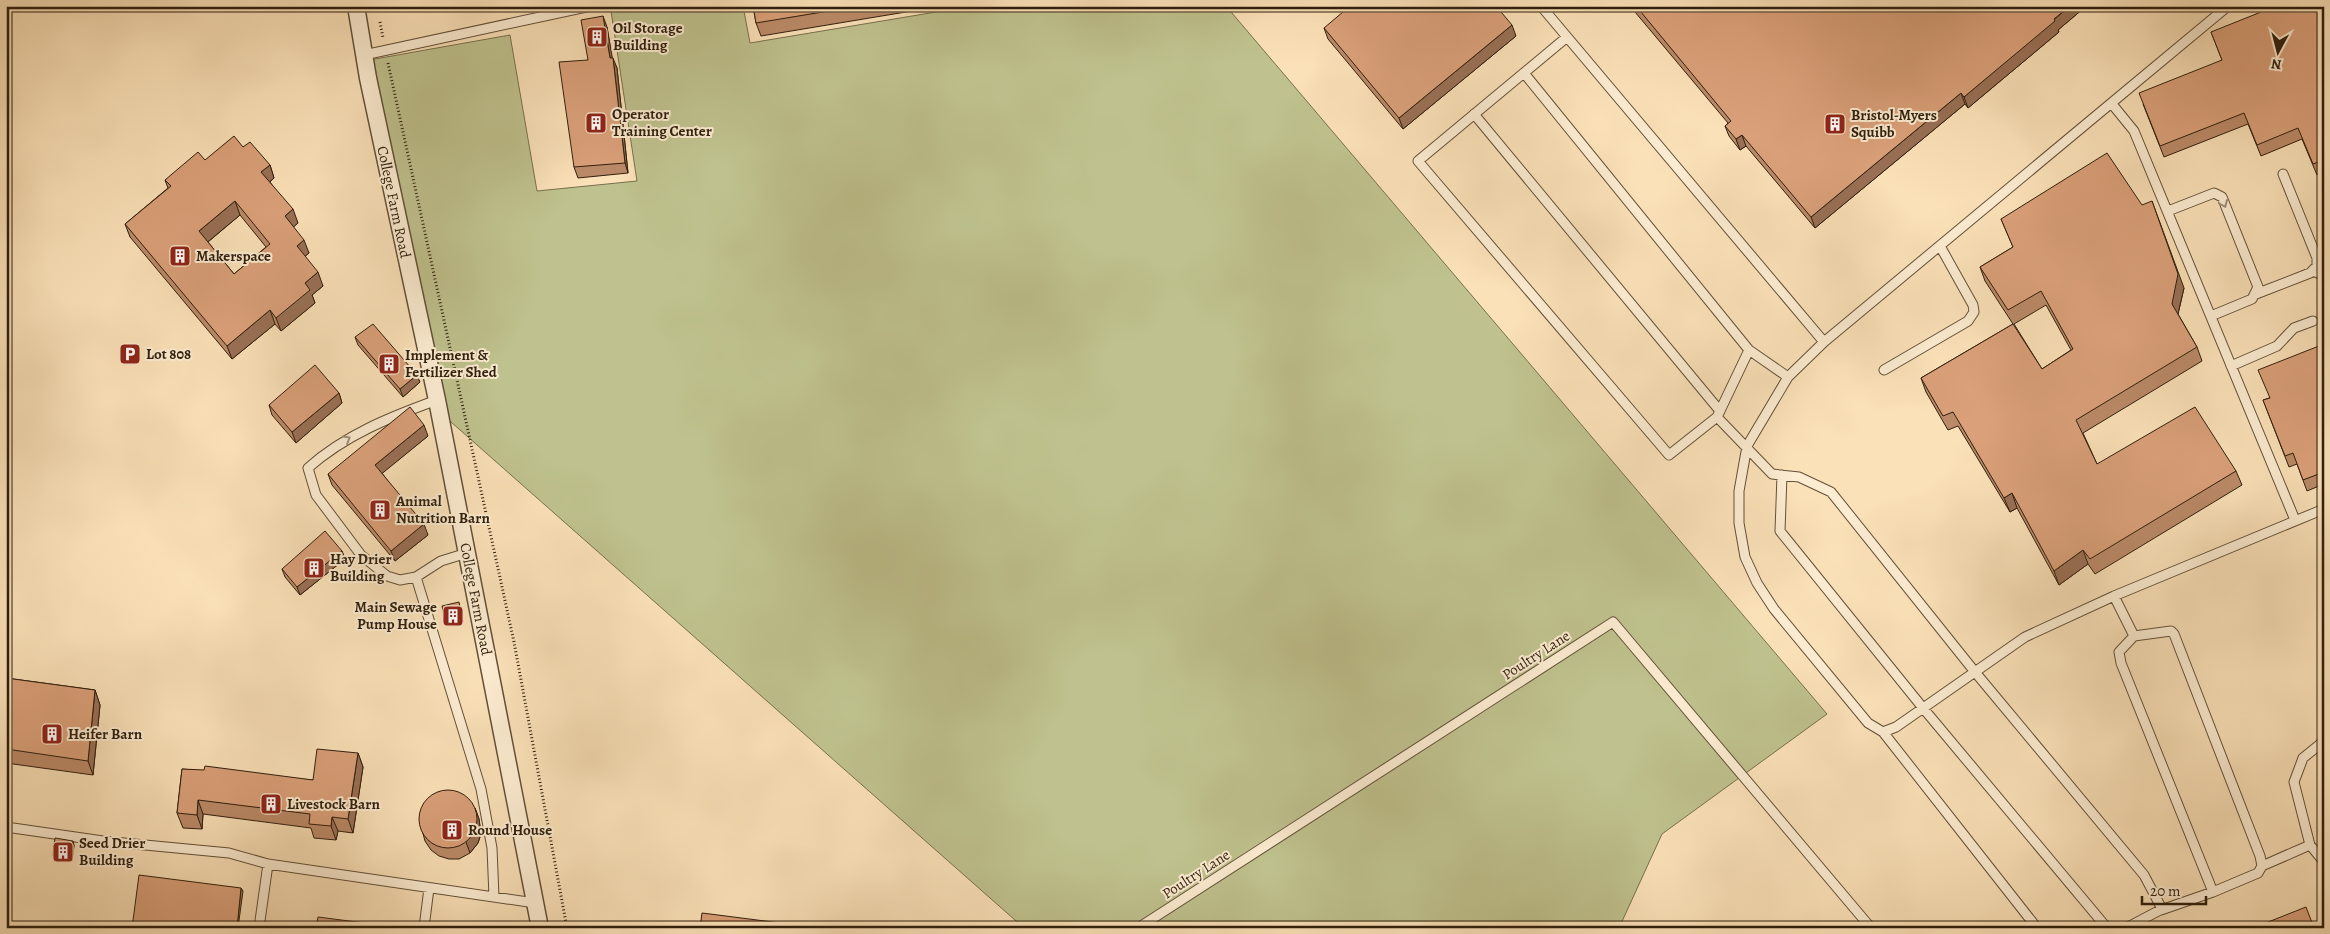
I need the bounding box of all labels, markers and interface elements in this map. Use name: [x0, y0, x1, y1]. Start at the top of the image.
place label: Oil Storage Building: [613, 18, 683, 55]
building icon: Oil Storage Building: [585, 25, 609, 49]
north arrow: [2252, 28, 2302, 78]
text: N: [2270, 54, 2283, 74]
place label: Operator Training Center: [612, 104, 712, 141]
place label: Bristol-Myers Squibb: [1851, 105, 1937, 142]
building icon: Operator Training Center: [584, 111, 608, 135]
building icon: Bristol-Myers Squibb: [1823, 112, 1847, 136]
street label: College Farm Road: [372, 144, 416, 261]
one-way arrow: [2218, 199, 2229, 208]
building icon: Makerspace: [168, 244, 192, 268]
place label: Makerspace: [196, 246, 271, 266]
parking icon: Lot 808: [118, 342, 142, 366]
place label: Lot 808: [146, 344, 191, 364]
place label: Implement & Fertilizer Shed: [405, 345, 498, 382]
building icon: Implement & Fertilizer Shed: [377, 352, 401, 376]
one-way arrow: [342, 436, 351, 446]
place label: Animal Nutrition Barn: [395, 491, 490, 528]
building icon: Animal Nutrition Barn: [368, 498, 392, 522]
street label: College Farm Road: [455, 541, 497, 658]
place label: Hay Drier Building: [330, 549, 392, 586]
building icon: Hay Drier Building: [302, 556, 326, 580]
place label: Main Sewage Pump House: [354, 597, 437, 634]
building icon: Main Sewage Pump House: [441, 604, 465, 628]
street label: Poultry Lane: [1498, 626, 1574, 684]
building icon: Heifer Barn: [40, 722, 64, 746]
place label: Heifer Barn: [68, 724, 143, 744]
building icon: Livestock Barn: [259, 792, 283, 816]
place label: Livestock Barn: [287, 794, 380, 814]
building icon: Round House: [440, 818, 464, 842]
place label: Round House: [468, 820, 552, 840]
place label: Seed Drier Building: [79, 833, 145, 870]
building icon: Seed Drier Building: [51, 840, 75, 864]
street label: Poultry Lane: [1158, 845, 1234, 903]
scale bar: [2142, 874, 2206, 906]
text: 20 m: [2150, 881, 2181, 901]

